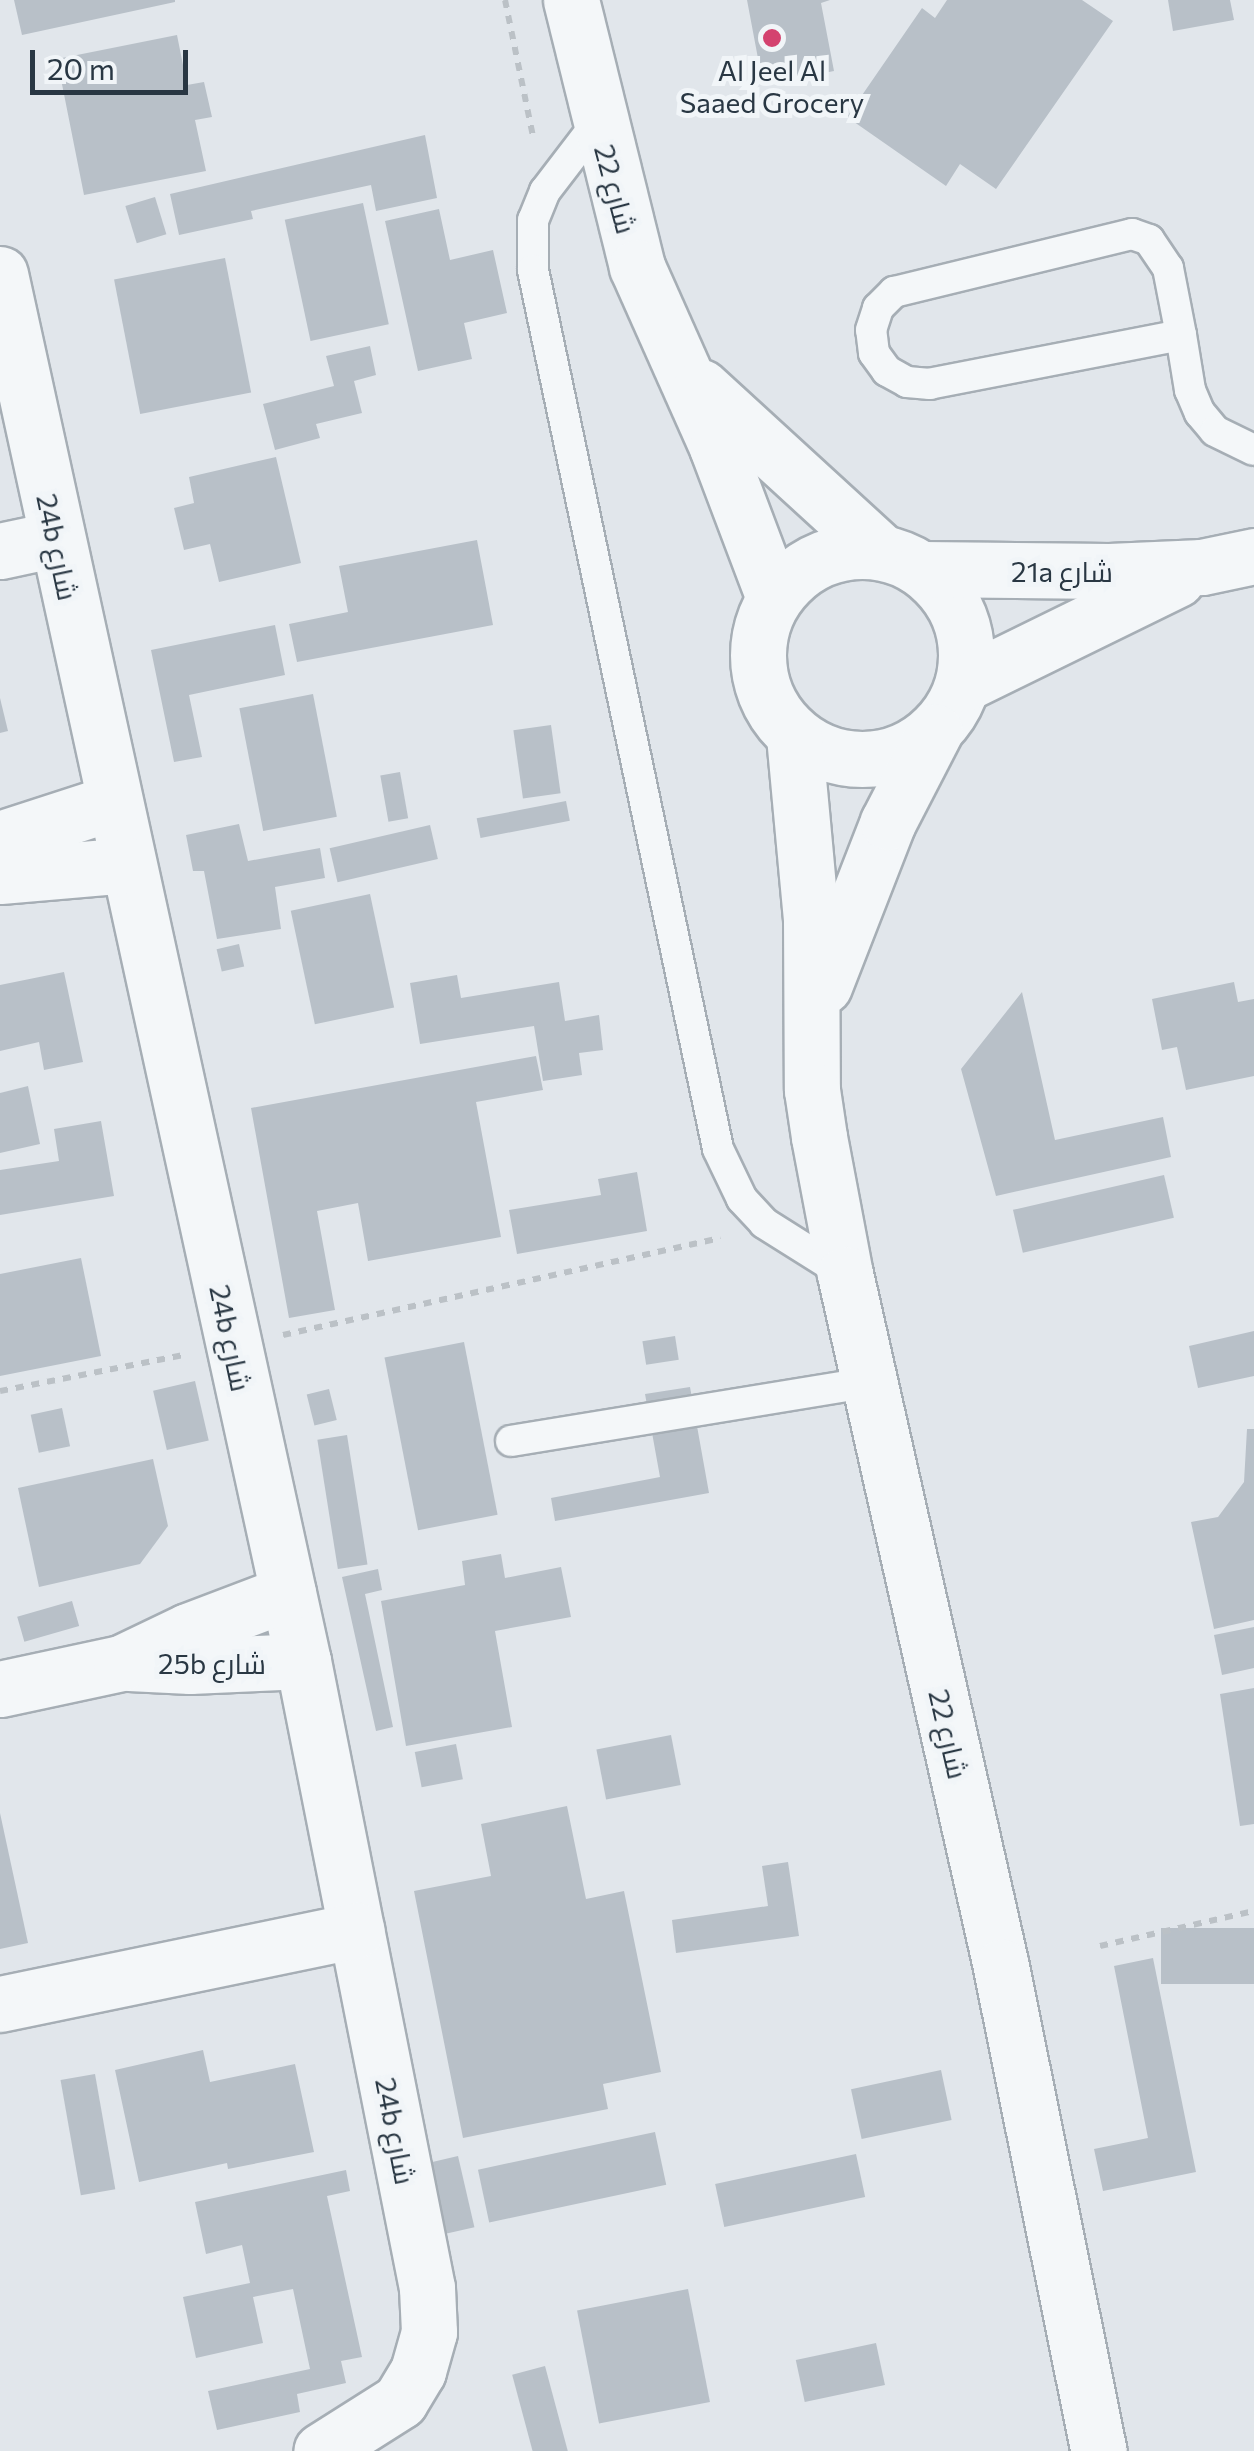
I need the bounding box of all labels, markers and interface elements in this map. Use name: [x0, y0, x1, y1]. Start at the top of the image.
marker: Al Jeel Al Saaed Grocery: [761, 27, 783, 49]
scale bar: [35, 30, 192, 92]
text: 20 m: [47, 49, 115, 86]
place label: Al Jeel Al Saaed Grocery: [680, 53, 864, 119]
street label: شارع 22: [588, 141, 644, 237]
street label: 24b شارع: [30, 491, 86, 603]
street label: 21a شارع: [1011, 554, 1113, 588]
street label: 24b شارع: [203, 1282, 259, 1394]
street label: 25b شارع: [158, 1646, 266, 1680]
street label: شارع 22: [922, 1686, 976, 1782]
street label: 24b شارع: [369, 2075, 423, 2187]

